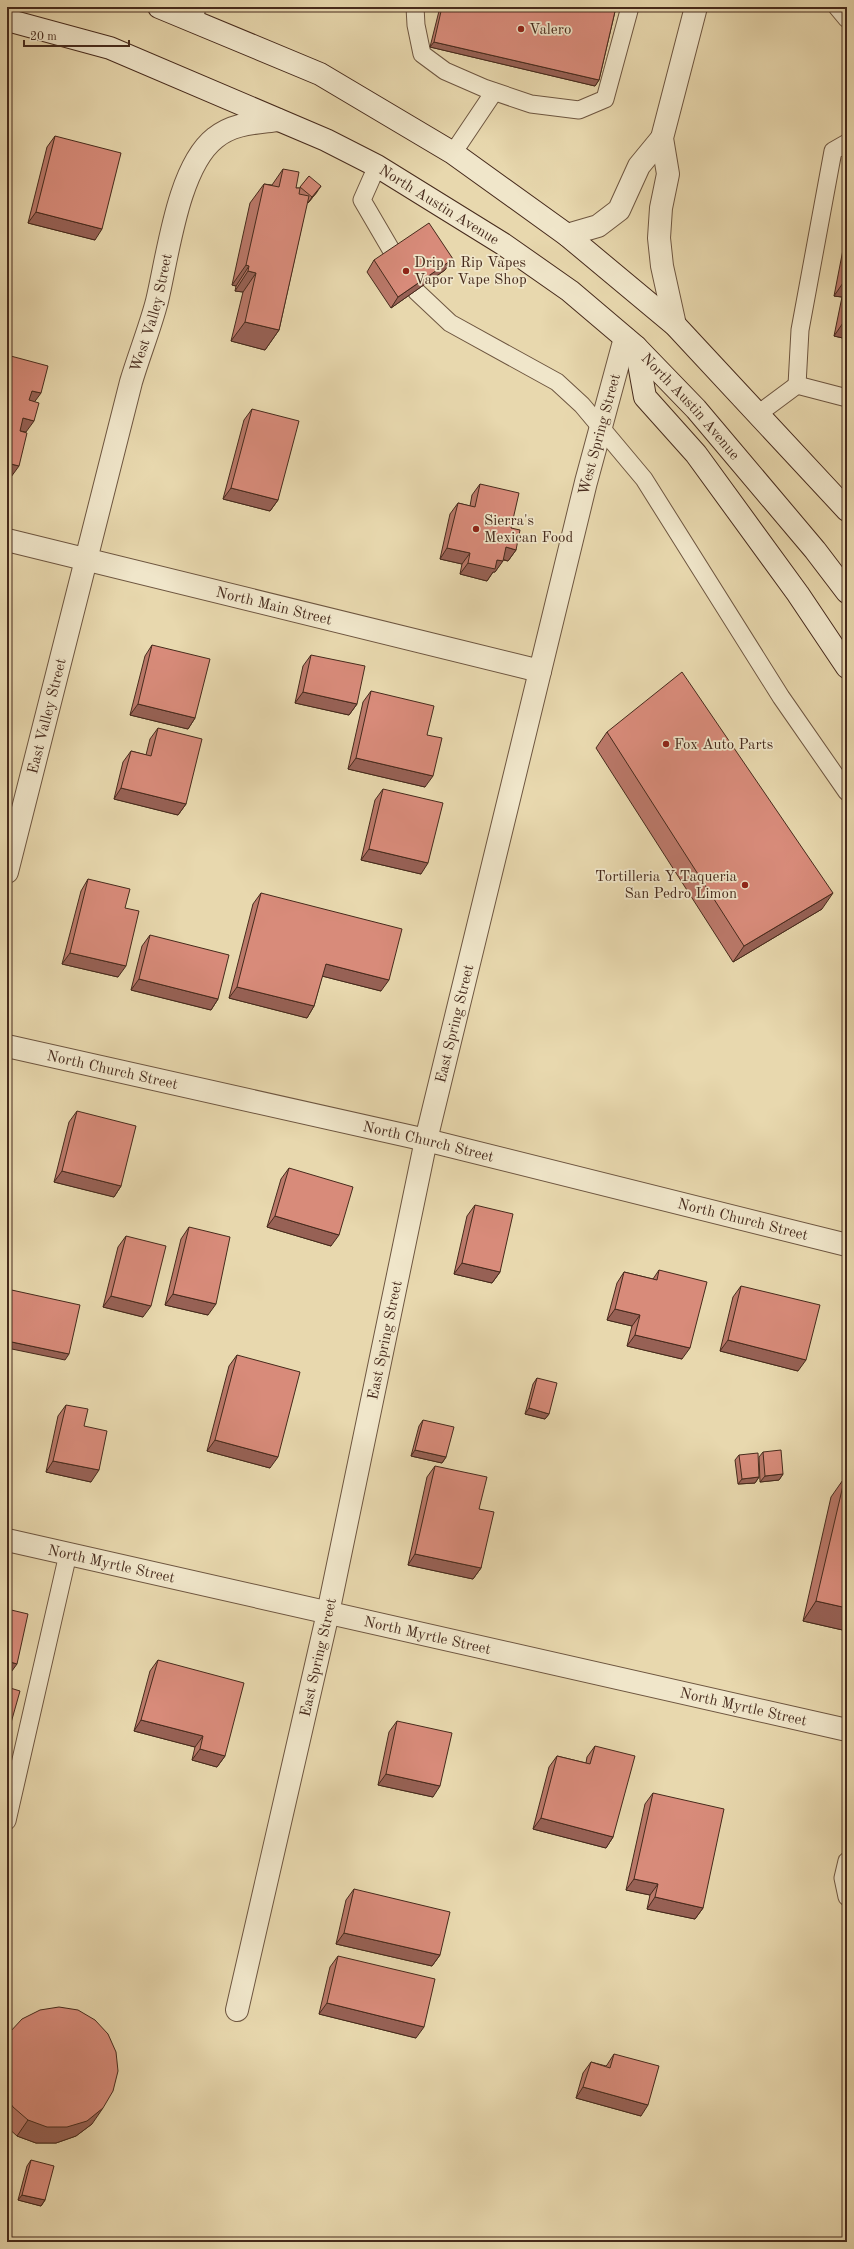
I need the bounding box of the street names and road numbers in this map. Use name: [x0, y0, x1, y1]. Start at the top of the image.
street label: North Austin Avenue: [376, 163, 501, 249]
street label: West Valley Street: [129, 252, 176, 374]
street label: North Austin Avenue: [638, 351, 742, 463]
street label: West Spring Street: [577, 372, 624, 497]
street label: North Main Street: [214, 586, 333, 629]
street label: East Valley Street: [26, 657, 70, 776]
street label: East Spring Street: [434, 963, 477, 1085]
street label: North Church Street: [45, 1049, 179, 1093]
street label: North Church Street: [361, 1120, 495, 1166]
street label: North Church Street: [676, 1197, 809, 1244]
street label: East Spring Street: [366, 1279, 406, 1401]
street label: North Myrtle Street: [46, 1543, 176, 1587]
street label: East Spring Street: [298, 1597, 340, 1718]
street label: North Myrtle Street: [362, 1615, 492, 1658]
street label: North Myrtle Street: [678, 1686, 808, 1730]

